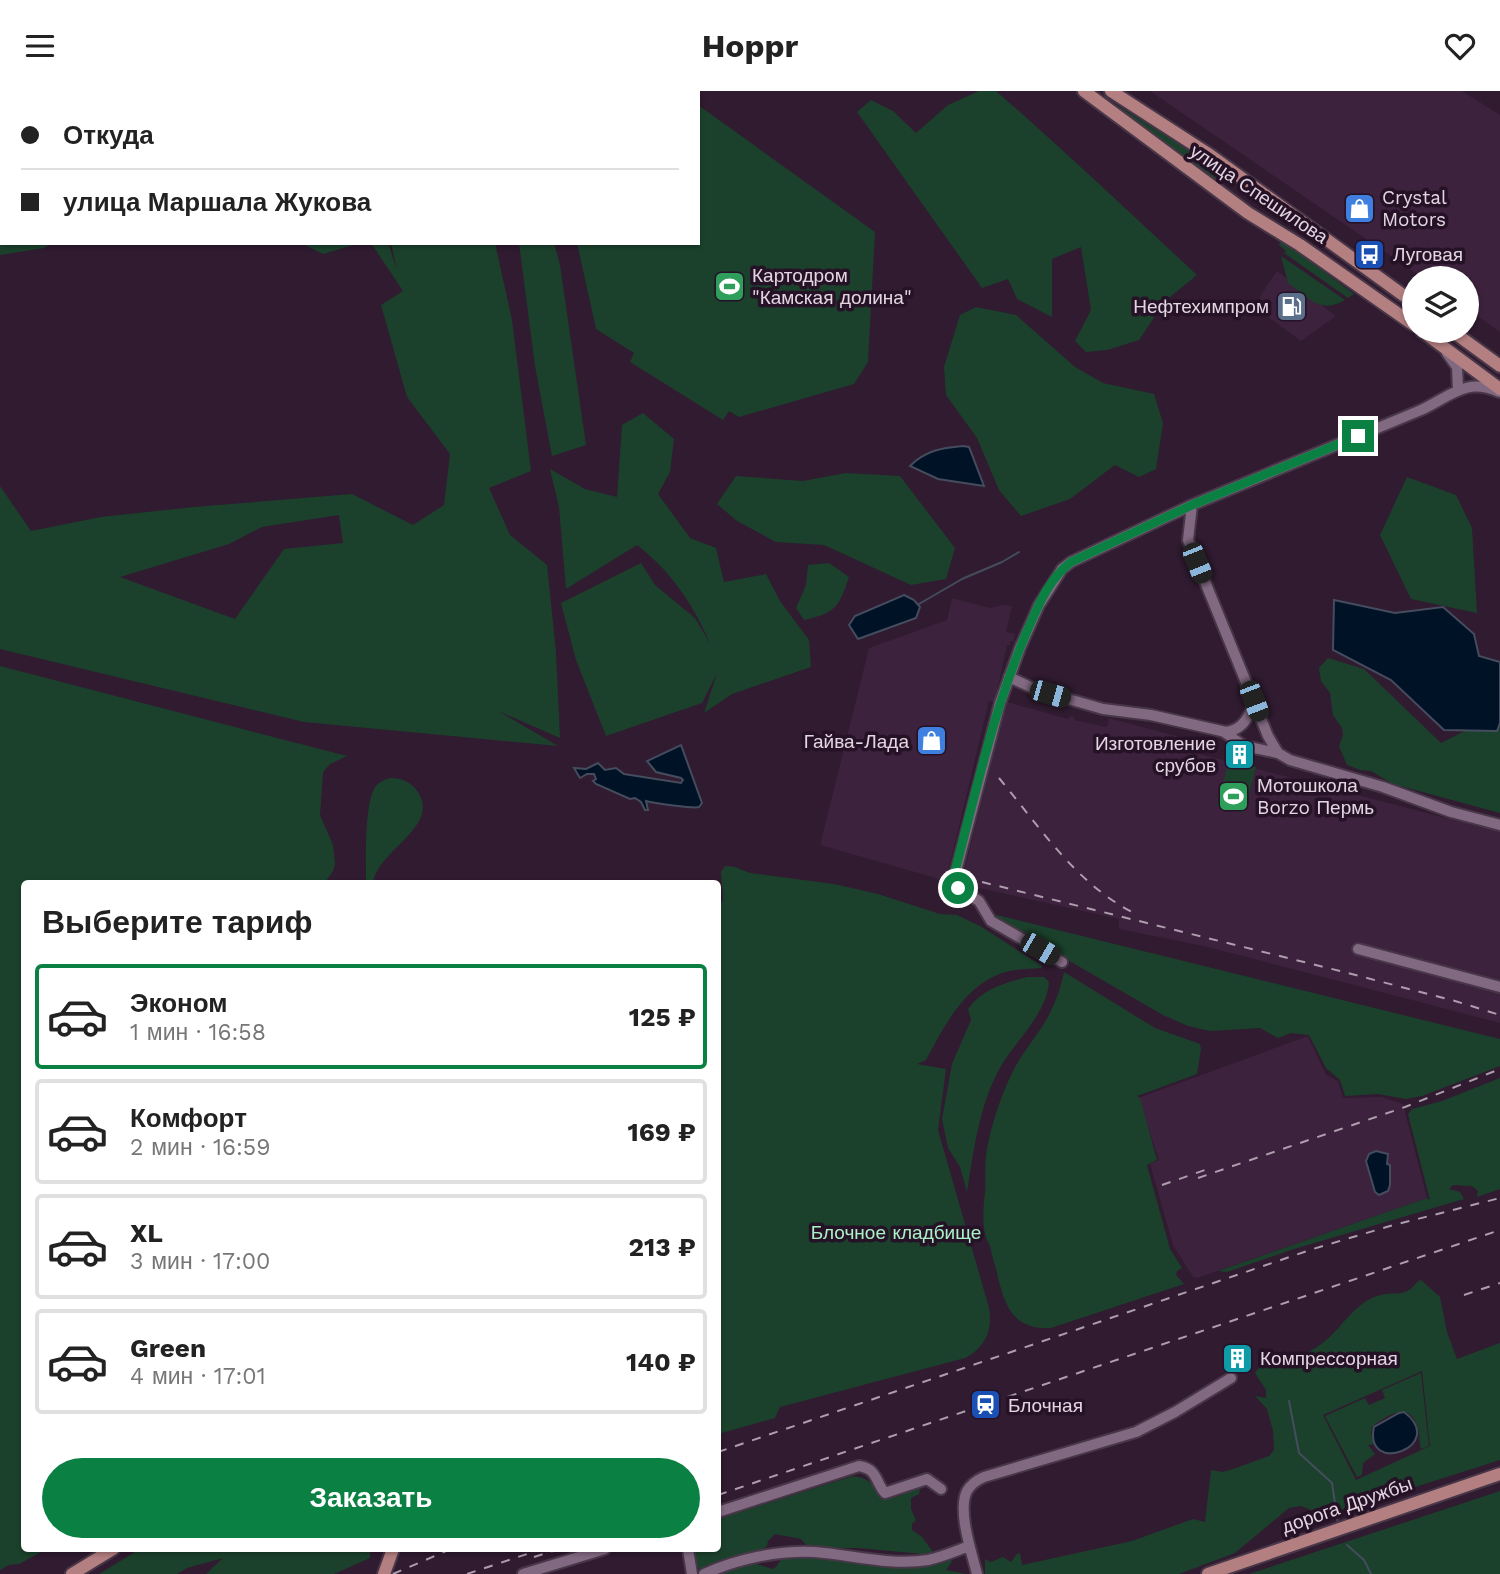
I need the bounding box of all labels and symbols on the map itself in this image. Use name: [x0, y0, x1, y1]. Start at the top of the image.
street label: улица Спешилова: [1186, 139, 1333, 249]
place label: Crystal Motors: [1382, 186, 1447, 231]
shop icon: Crystal Motors: [1342, 191, 1376, 225]
bus stop icon: Луговая: [1353, 237, 1387, 271]
place label: Луговая: [1393, 243, 1463, 266]
place label: Картодром "Камская долина": [752, 264, 912, 309]
sports icon: Картодром "Камская долина": [712, 269, 746, 303]
fuel station icon: Нефтехимпром: [1275, 289, 1309, 323]
place label: Нефтехимпром: [1133, 295, 1269, 318]
route end: [1342, 420, 1374, 452]
car: [1180, 540, 1215, 586]
car: [1027, 678, 1074, 710]
car: [1237, 678, 1272, 724]
shop icon: Гайва-Лада: [915, 724, 949, 758]
place label: Гайва-Лада: [804, 730, 909, 753]
place label: Изготовление срубов: [1095, 732, 1216, 777]
building icon: Изготовление срубов: [1222, 737, 1256, 771]
place label: Мотошкола Borzo Пермь: [1257, 774, 1374, 819]
sports icon: Мотошкола Borzo Пермь: [1217, 779, 1251, 813]
route start: [942, 872, 974, 904]
car: [1017, 929, 1064, 969]
park label: Блочное кладбище: [811, 1221, 981, 1244]
building icon: Компрессорная: [1220, 1341, 1254, 1375]
place label: Компрессорная: [1260, 1347, 1398, 1370]
station icon: Блочная: [968, 1388, 1002, 1422]
place label: Блочная: [1008, 1394, 1083, 1417]
street label: дорога Дружбы: [1279, 1472, 1415, 1538]

